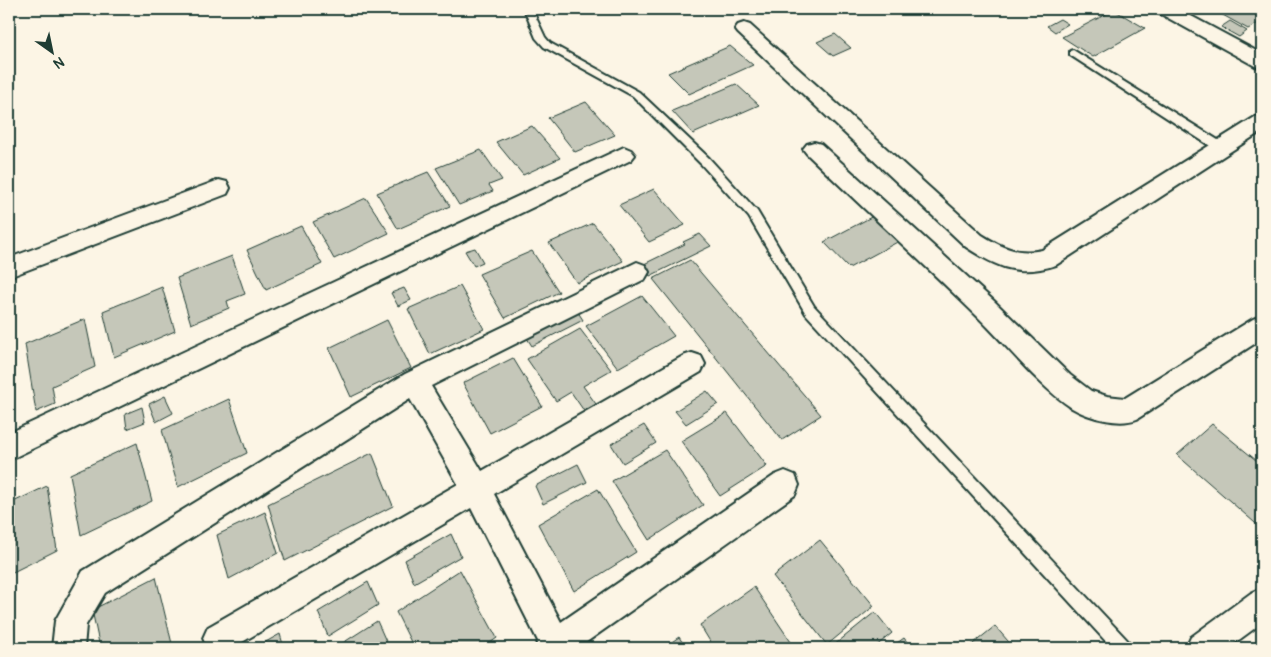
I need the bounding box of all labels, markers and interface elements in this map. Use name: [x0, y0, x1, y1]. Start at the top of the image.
north arrow: [28, 28, 78, 78]
text: N: [50, 53, 67, 72]

